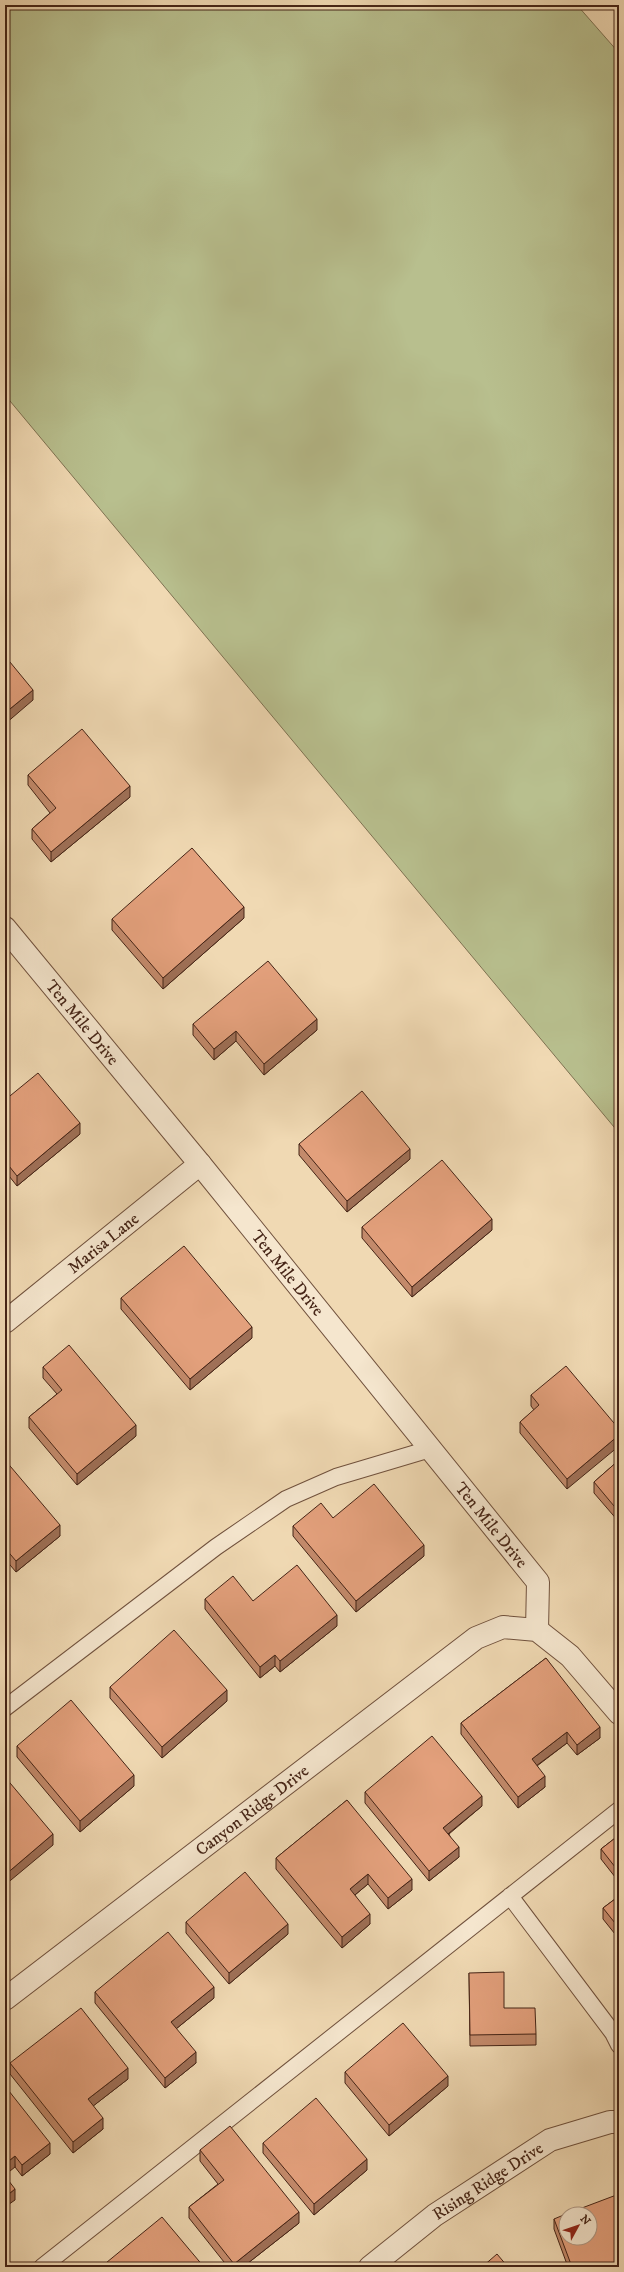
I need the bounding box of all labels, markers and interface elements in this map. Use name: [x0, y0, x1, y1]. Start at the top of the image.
street label: Ten Mile Drive: [40, 975, 124, 1070]
street label: Marisa Lane: [63, 1208, 144, 1279]
street label: Ten Mile Drive: [246, 1226, 329, 1321]
street label: Ten Mile Drive: [450, 1478, 532, 1573]
street label: Canyon Ridge Drive: [191, 1760, 314, 1861]
street label: Rising Ridge Drive: [429, 2137, 548, 2226]
north arrow: [558, 2206, 598, 2246]
text: N: [577, 2212, 593, 2228]

